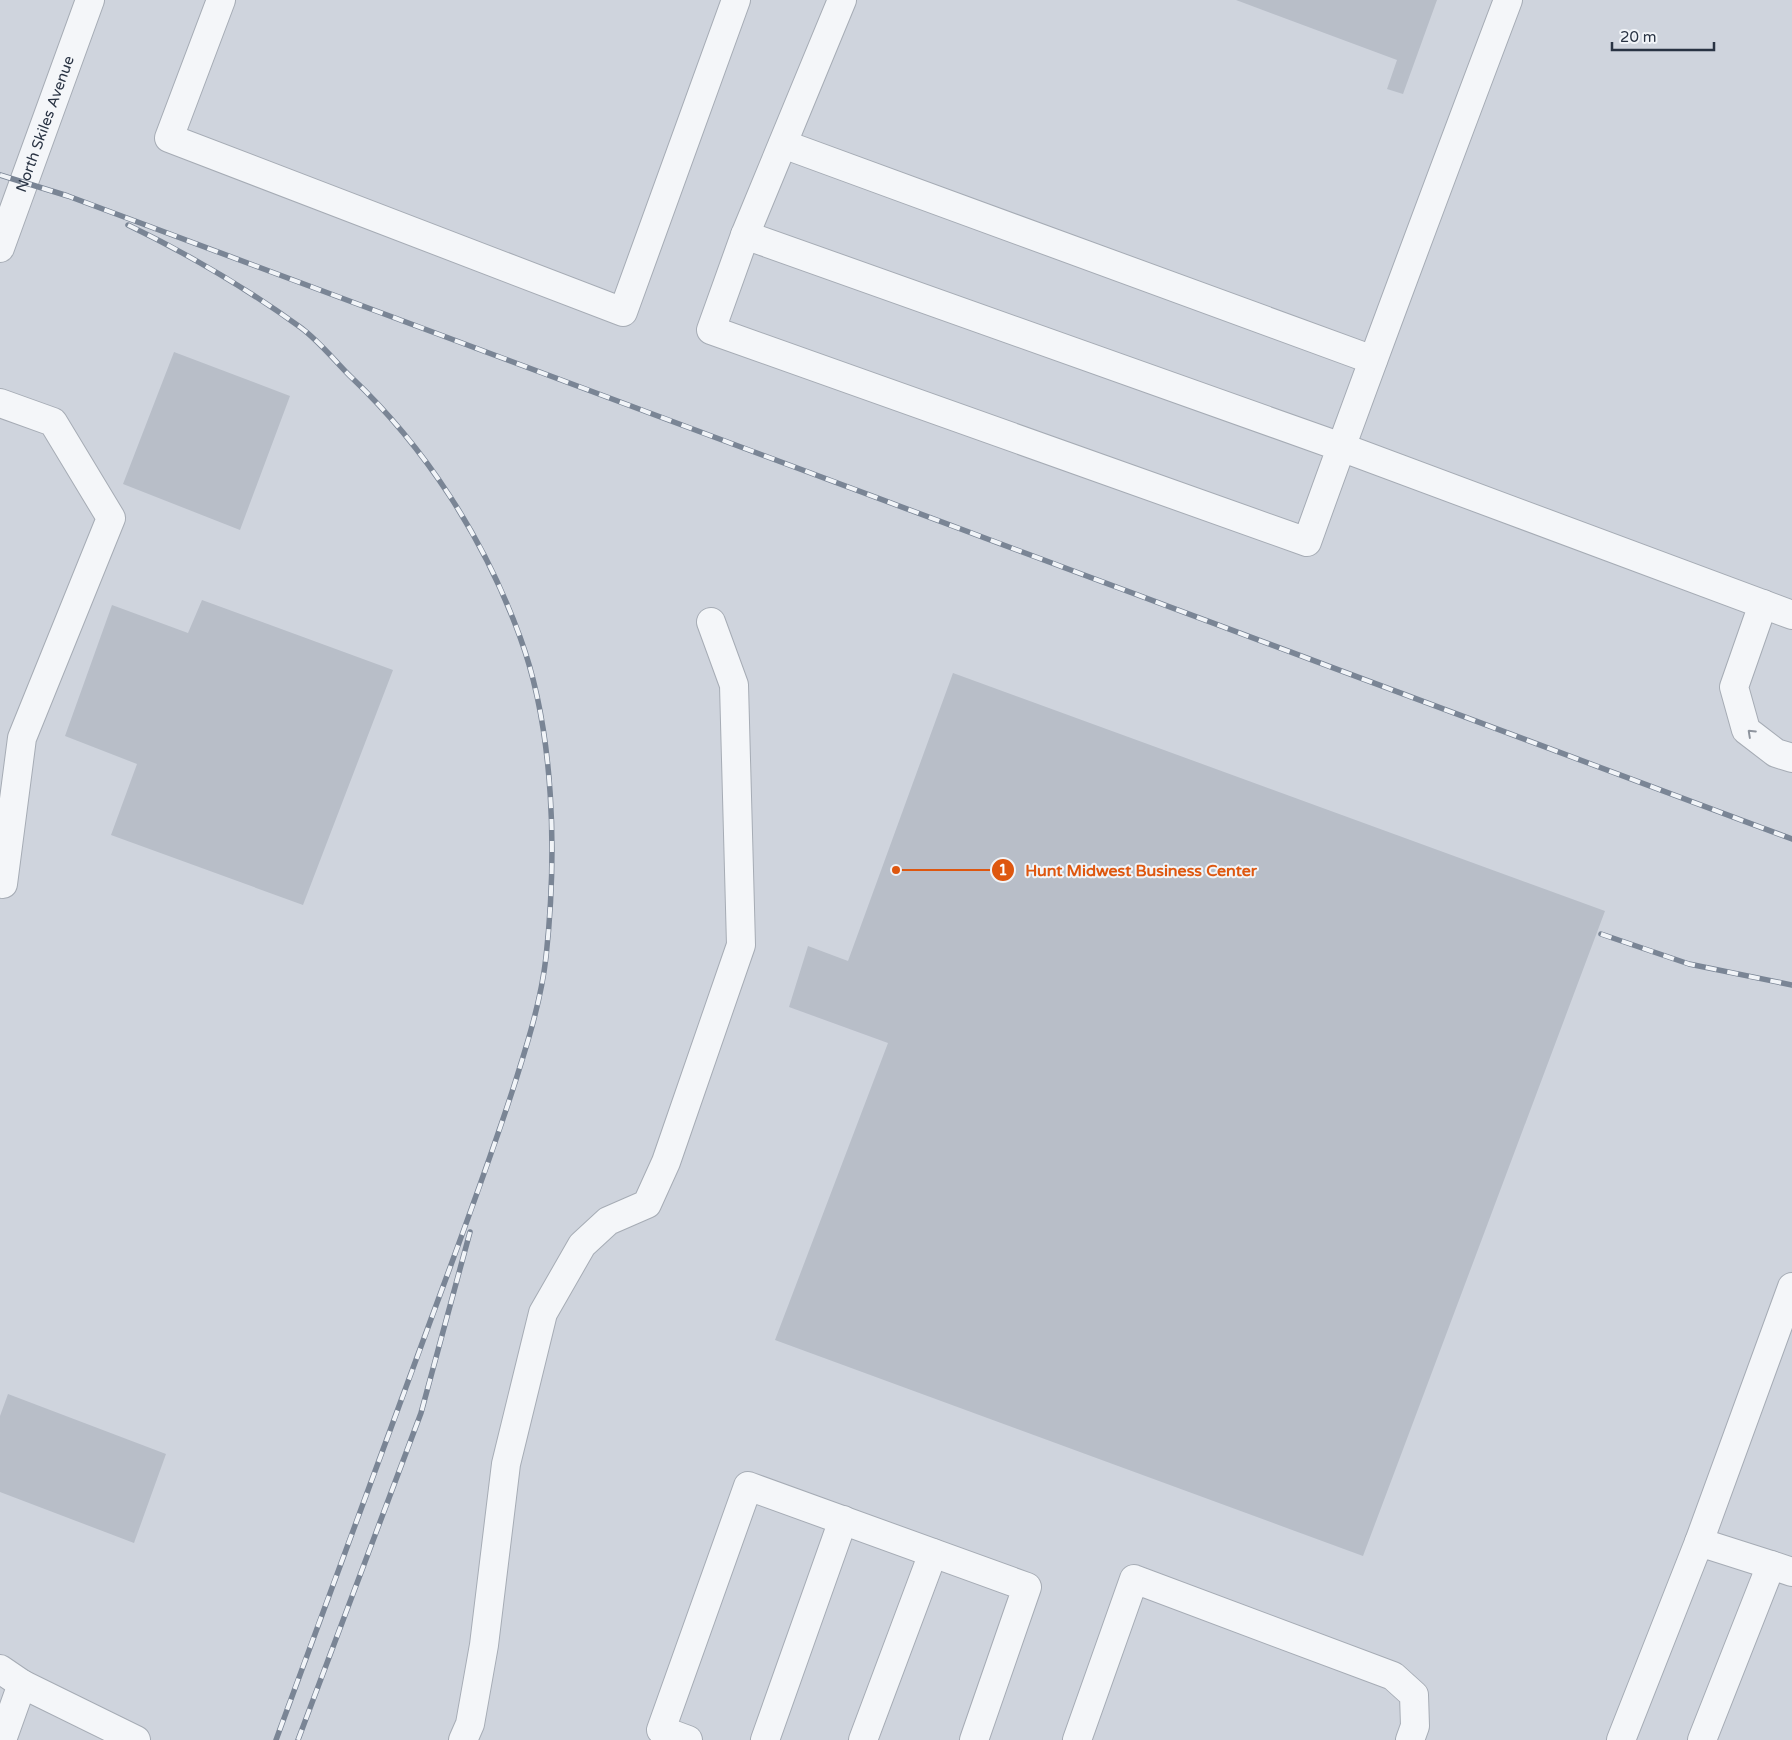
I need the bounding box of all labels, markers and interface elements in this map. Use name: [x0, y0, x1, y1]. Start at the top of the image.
scale bar: [1612, 20, 1714, 52]
text: 20 m: [1620, 28, 1657, 46]
street label: North Skiles Avenue: [12, 53, 78, 195]
one-way arrow: [1748, 730, 1757, 739]
callout: Hunt Midwest Business Center: [990, 854, 1267, 886]
text: 1: [998, 861, 1008, 879]
text: Hunt Midwest Business Center: [1025, 861, 1258, 881]

